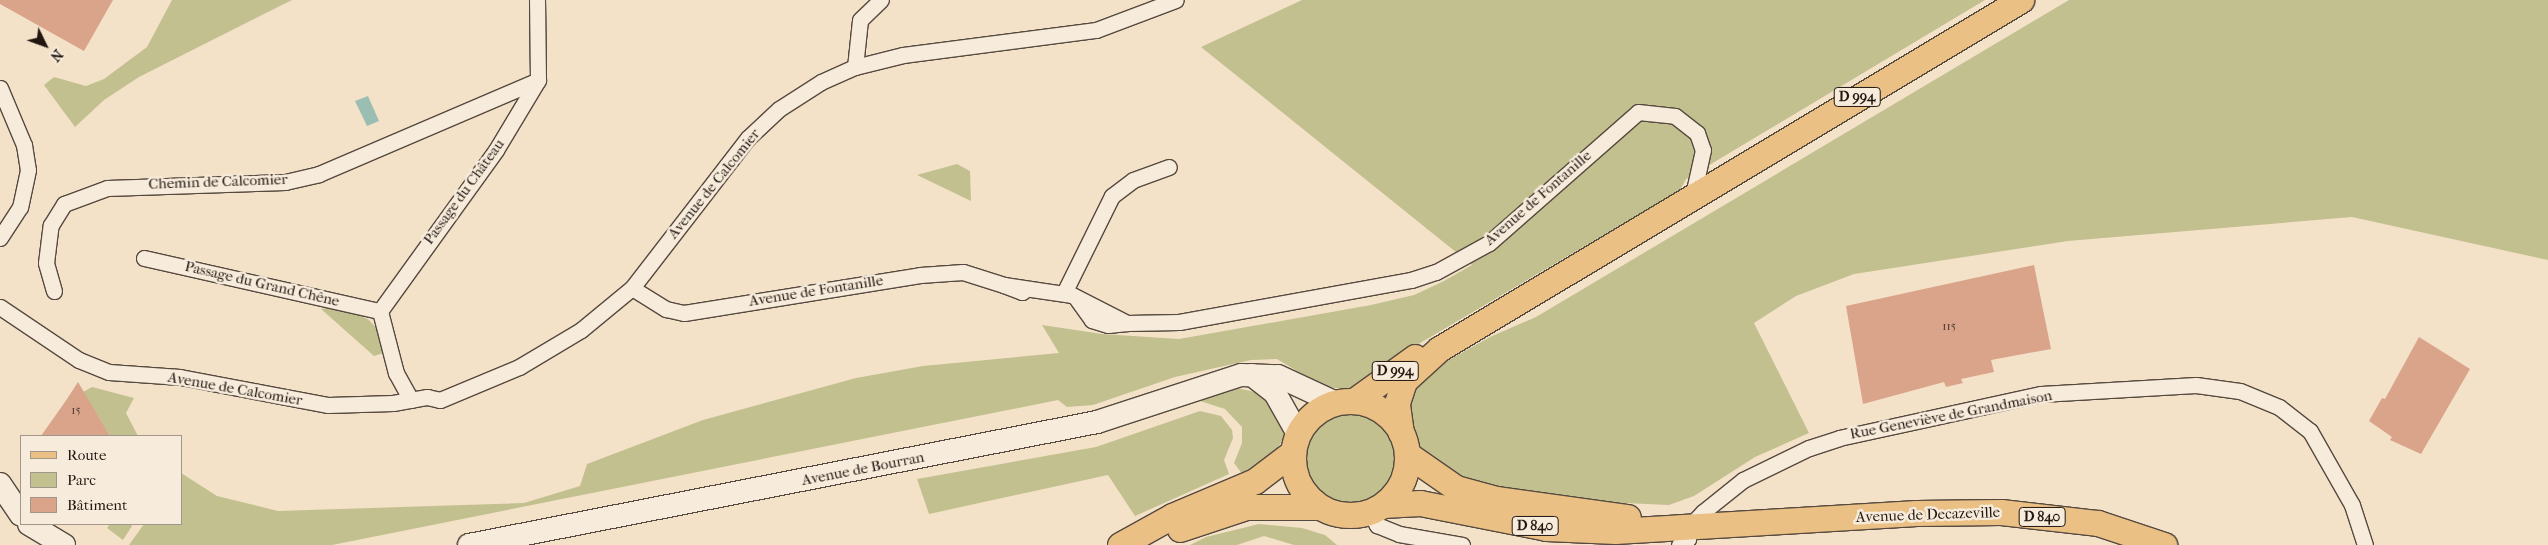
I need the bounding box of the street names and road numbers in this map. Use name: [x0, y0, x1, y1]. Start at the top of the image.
road number: D 994: [1833, 85, 1881, 108]
street label: Avenue de Calcomier: [664, 125, 764, 243]
street label: Passage du Château: [420, 136, 508, 248]
street label: Avenue de Fontanille: [1481, 147, 1595, 249]
street label: Chemin de Calcomier: [148, 171, 288, 193]
street label: Passage du Grand Chêne: [183, 257, 341, 311]
street label: Avenue de Fontanille: [748, 272, 884, 310]
road number: D 994: [1371, 360, 1419, 382]
street label: Avenue de Calcomier: [166, 368, 304, 410]
street label: Rue Geneviève de Grandmaison: [1848, 387, 2054, 443]
street label: Avenue de Bourran: [800, 448, 926, 490]
street label: Avenue de Decazeville: [1856, 503, 2000, 527]
road number: D 840: [2018, 506, 2066, 528]
road number: D 840: [1511, 514, 1559, 538]

